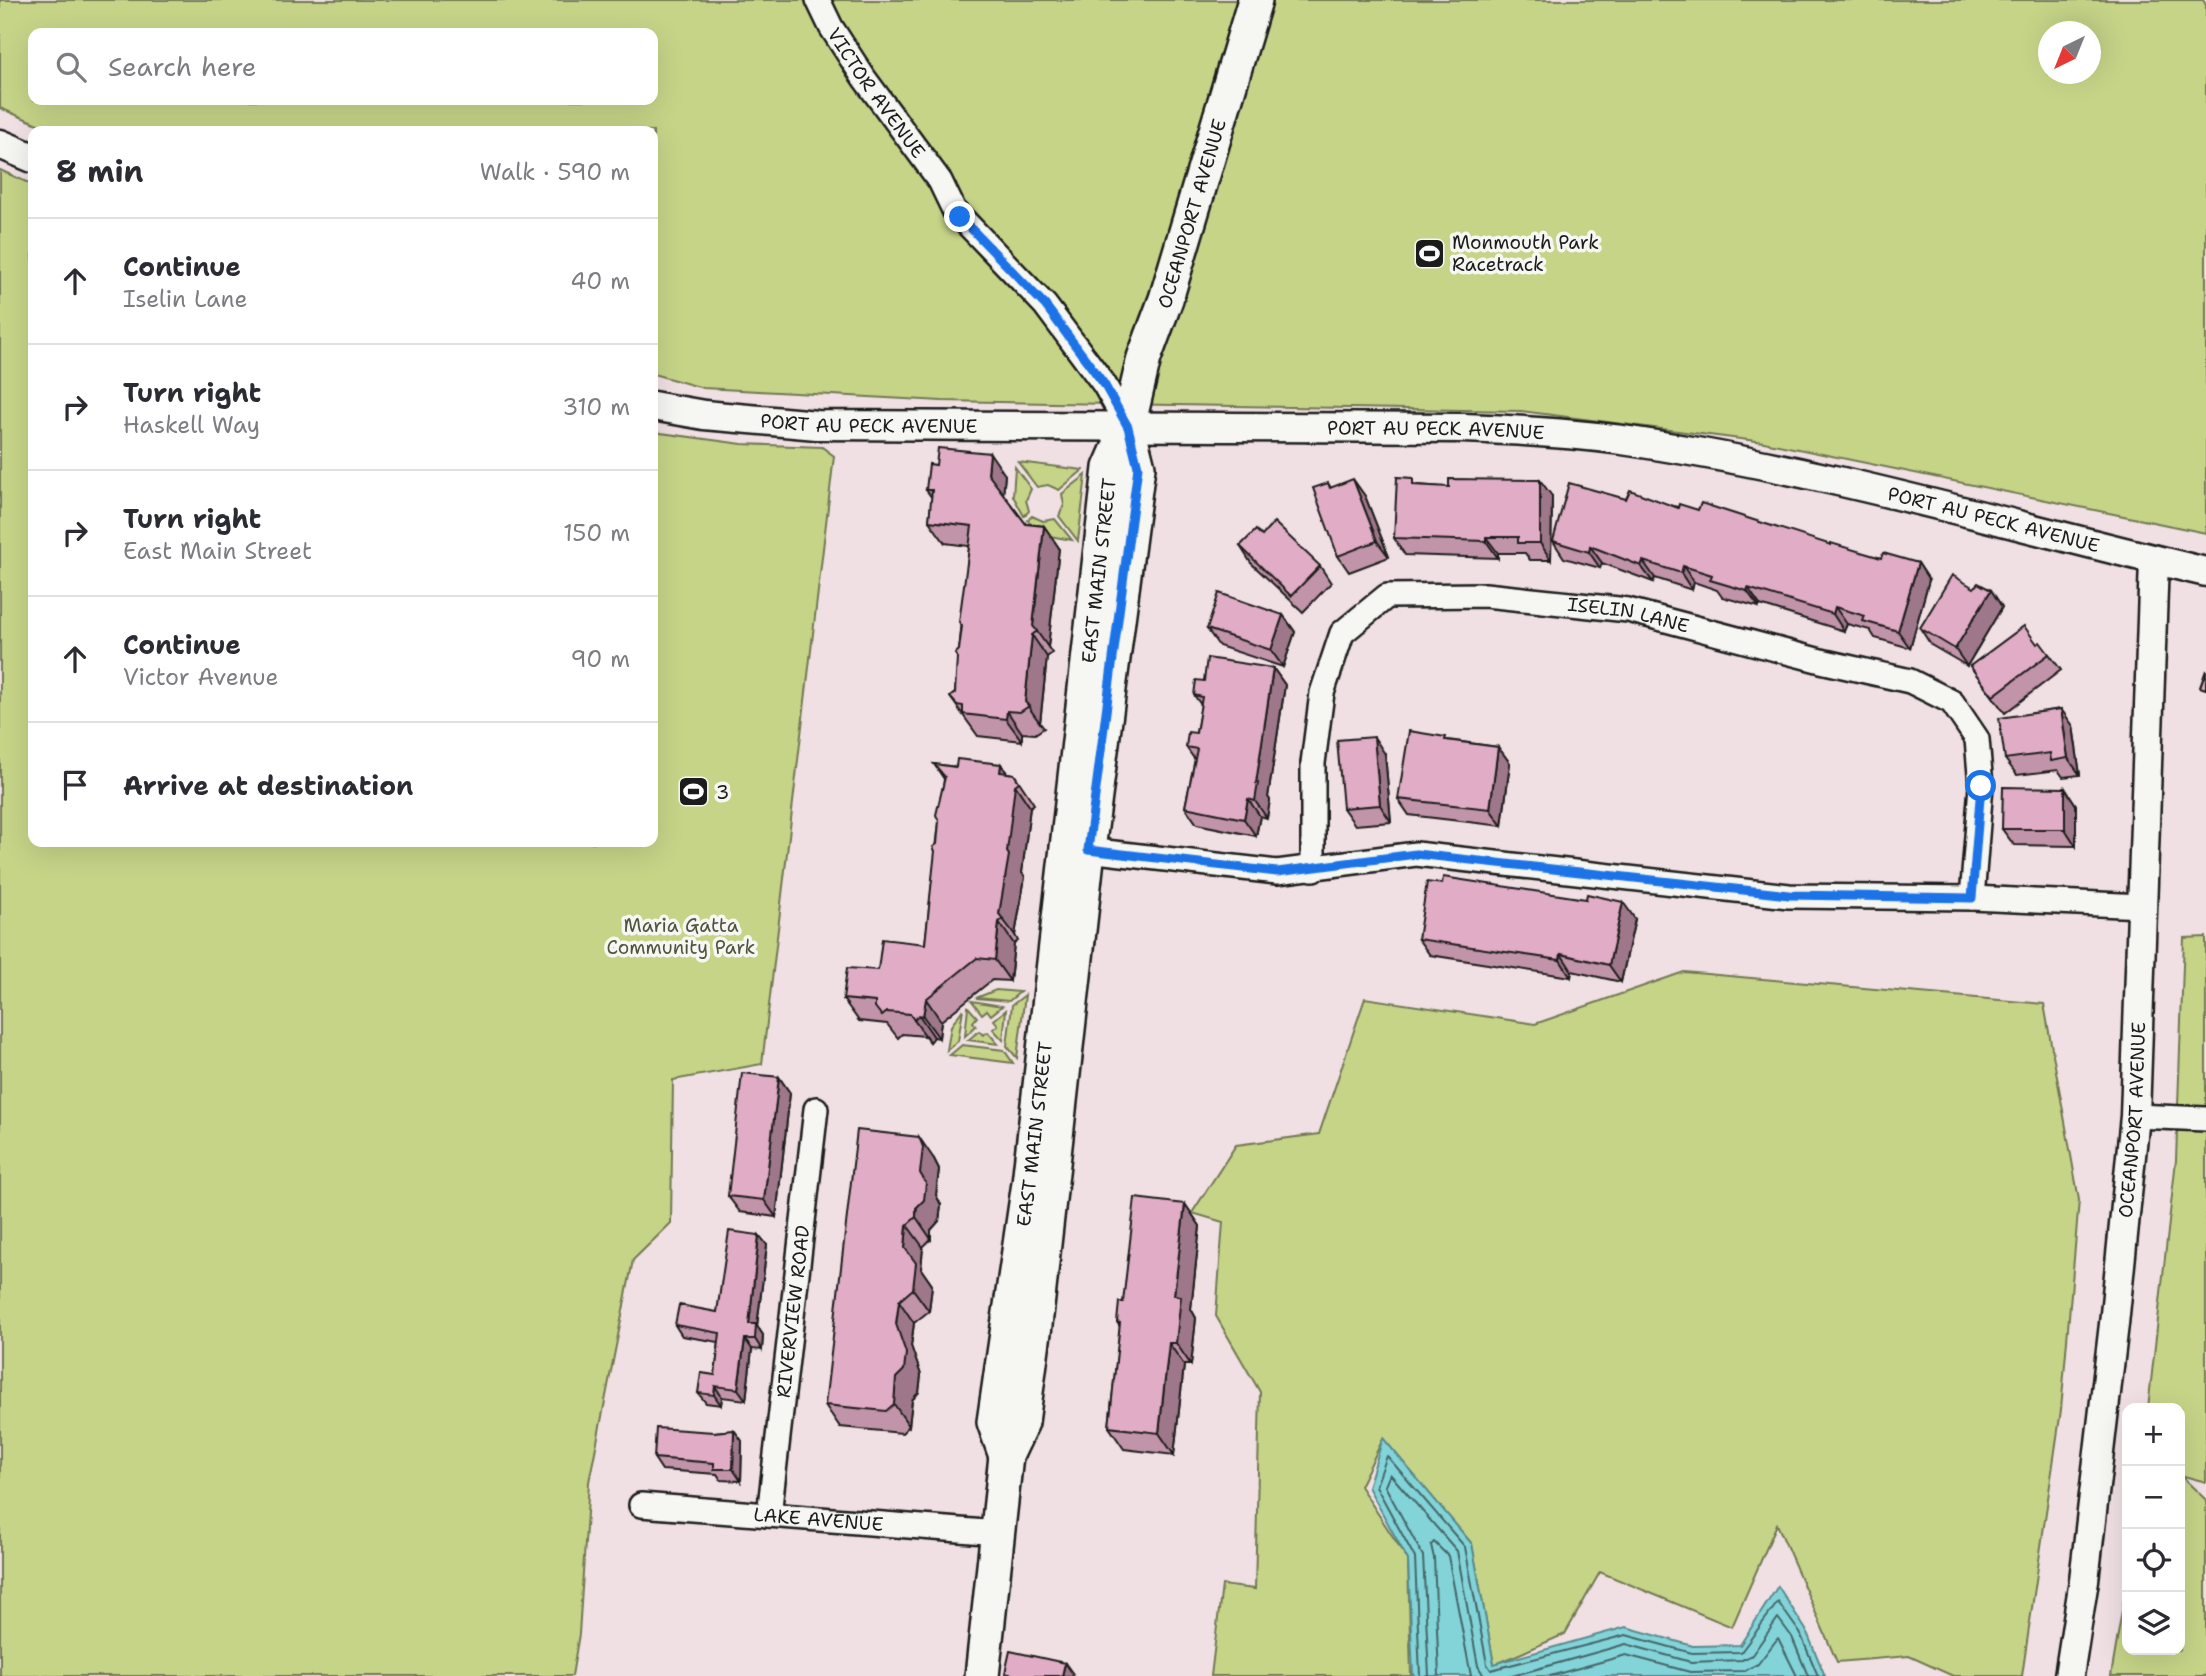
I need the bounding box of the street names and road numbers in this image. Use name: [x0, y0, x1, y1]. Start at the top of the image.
street label: VICTOR AVENUE: [822, 23, 931, 163]
street label: OCEANPORT AVENUE: [1151, 116, 1232, 312]
street label: PORT AU PECK AVENUE: [759, 408, 978, 438]
street label: PORT AU PECK AVENUE: [1327, 415, 1545, 445]
street label: EAST MAIN STREET: [1075, 476, 1121, 664]
street label: PORT AU PECK AVENUE: [1885, 481, 2102, 558]
street label: ISELIN LANE: [1566, 591, 1692, 638]
street label: OCEANPORT AVENUE: [2112, 1021, 2151, 1219]
street label: EAST MAIN STREET: [1010, 1040, 1057, 1228]
street label: RIVERVIEW ROAD: [770, 1224, 815, 1399]
street label: LAKE AVENUE: [753, 1501, 884, 1536]

